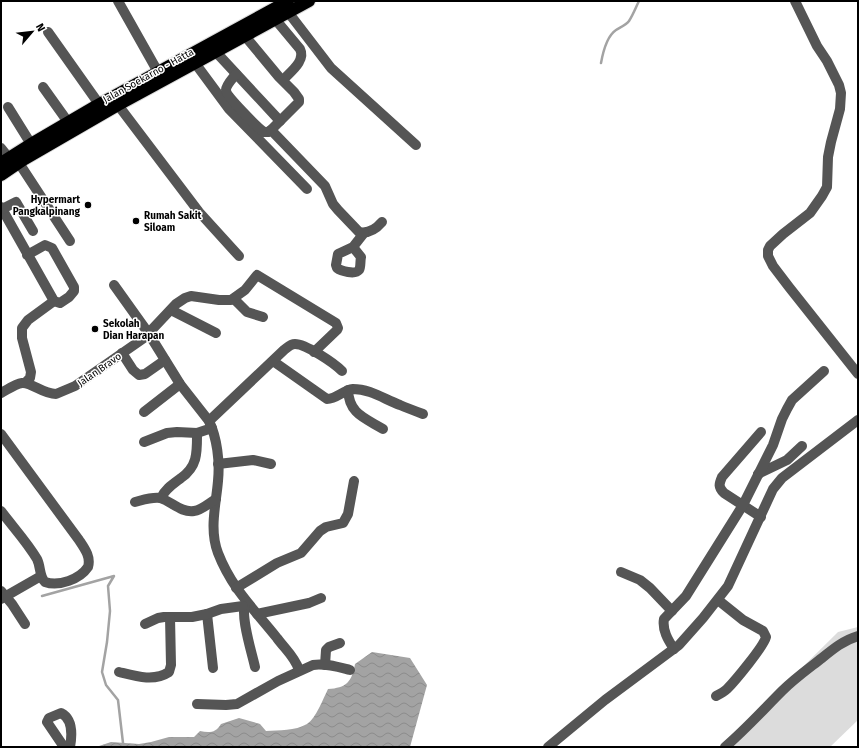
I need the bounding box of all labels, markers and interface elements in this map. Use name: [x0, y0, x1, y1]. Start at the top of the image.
north arrow: [12, 12, 52, 52]
text: N: [33, 21, 48, 34]
street label: Jalan Soekarno - Hatta: [101, 46, 196, 106]
place label: Hypermart Pangkalpinang: [13, 194, 80, 218]
marker: Hypermart Pangkalpinang: [83, 200, 93, 210]
place label: Rumah Sakit Siloam: [144, 210, 201, 234]
marker: Rumah Sakit Siloam: [131, 216, 141, 226]
place label: Sekolah Dian Harapan: [103, 318, 165, 342]
marker: Sekolah Dian Harapan: [90, 324, 100, 334]
street label: Jalan Bravo: [75, 350, 124, 389]

